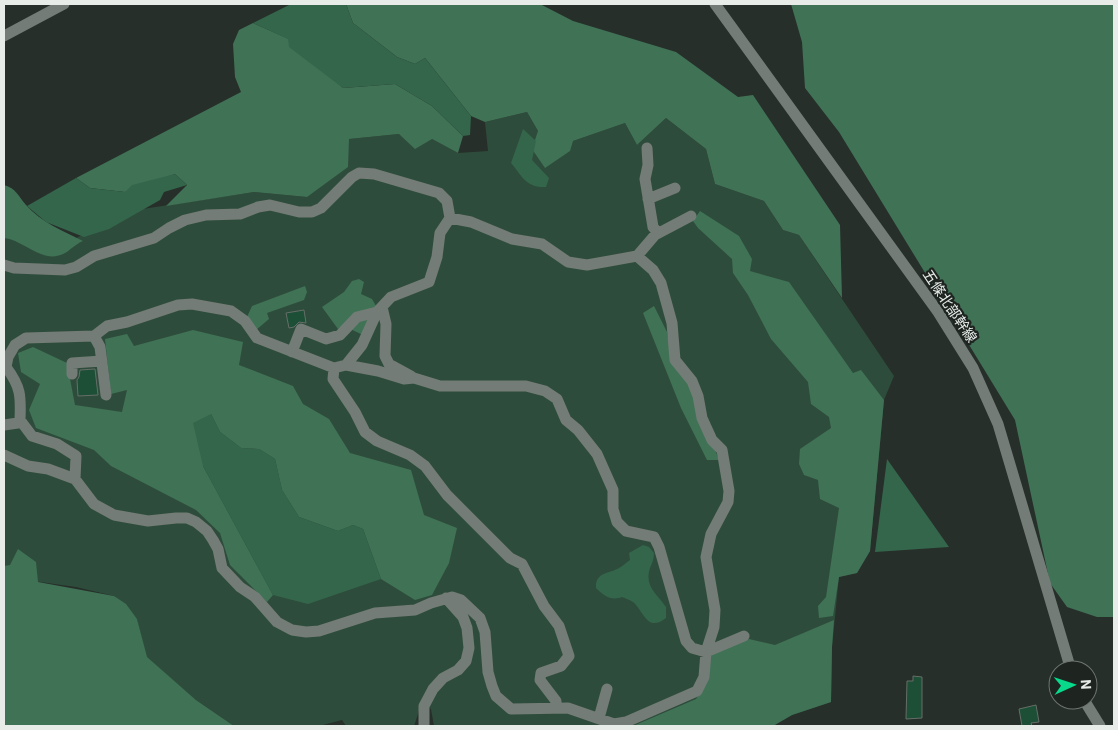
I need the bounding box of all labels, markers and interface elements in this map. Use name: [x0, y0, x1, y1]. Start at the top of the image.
street label: 五條北部幹線: [920, 267, 980, 345]
north arrow: [1048, 660, 1098, 710]
text: N: [1078, 679, 1094, 690]

